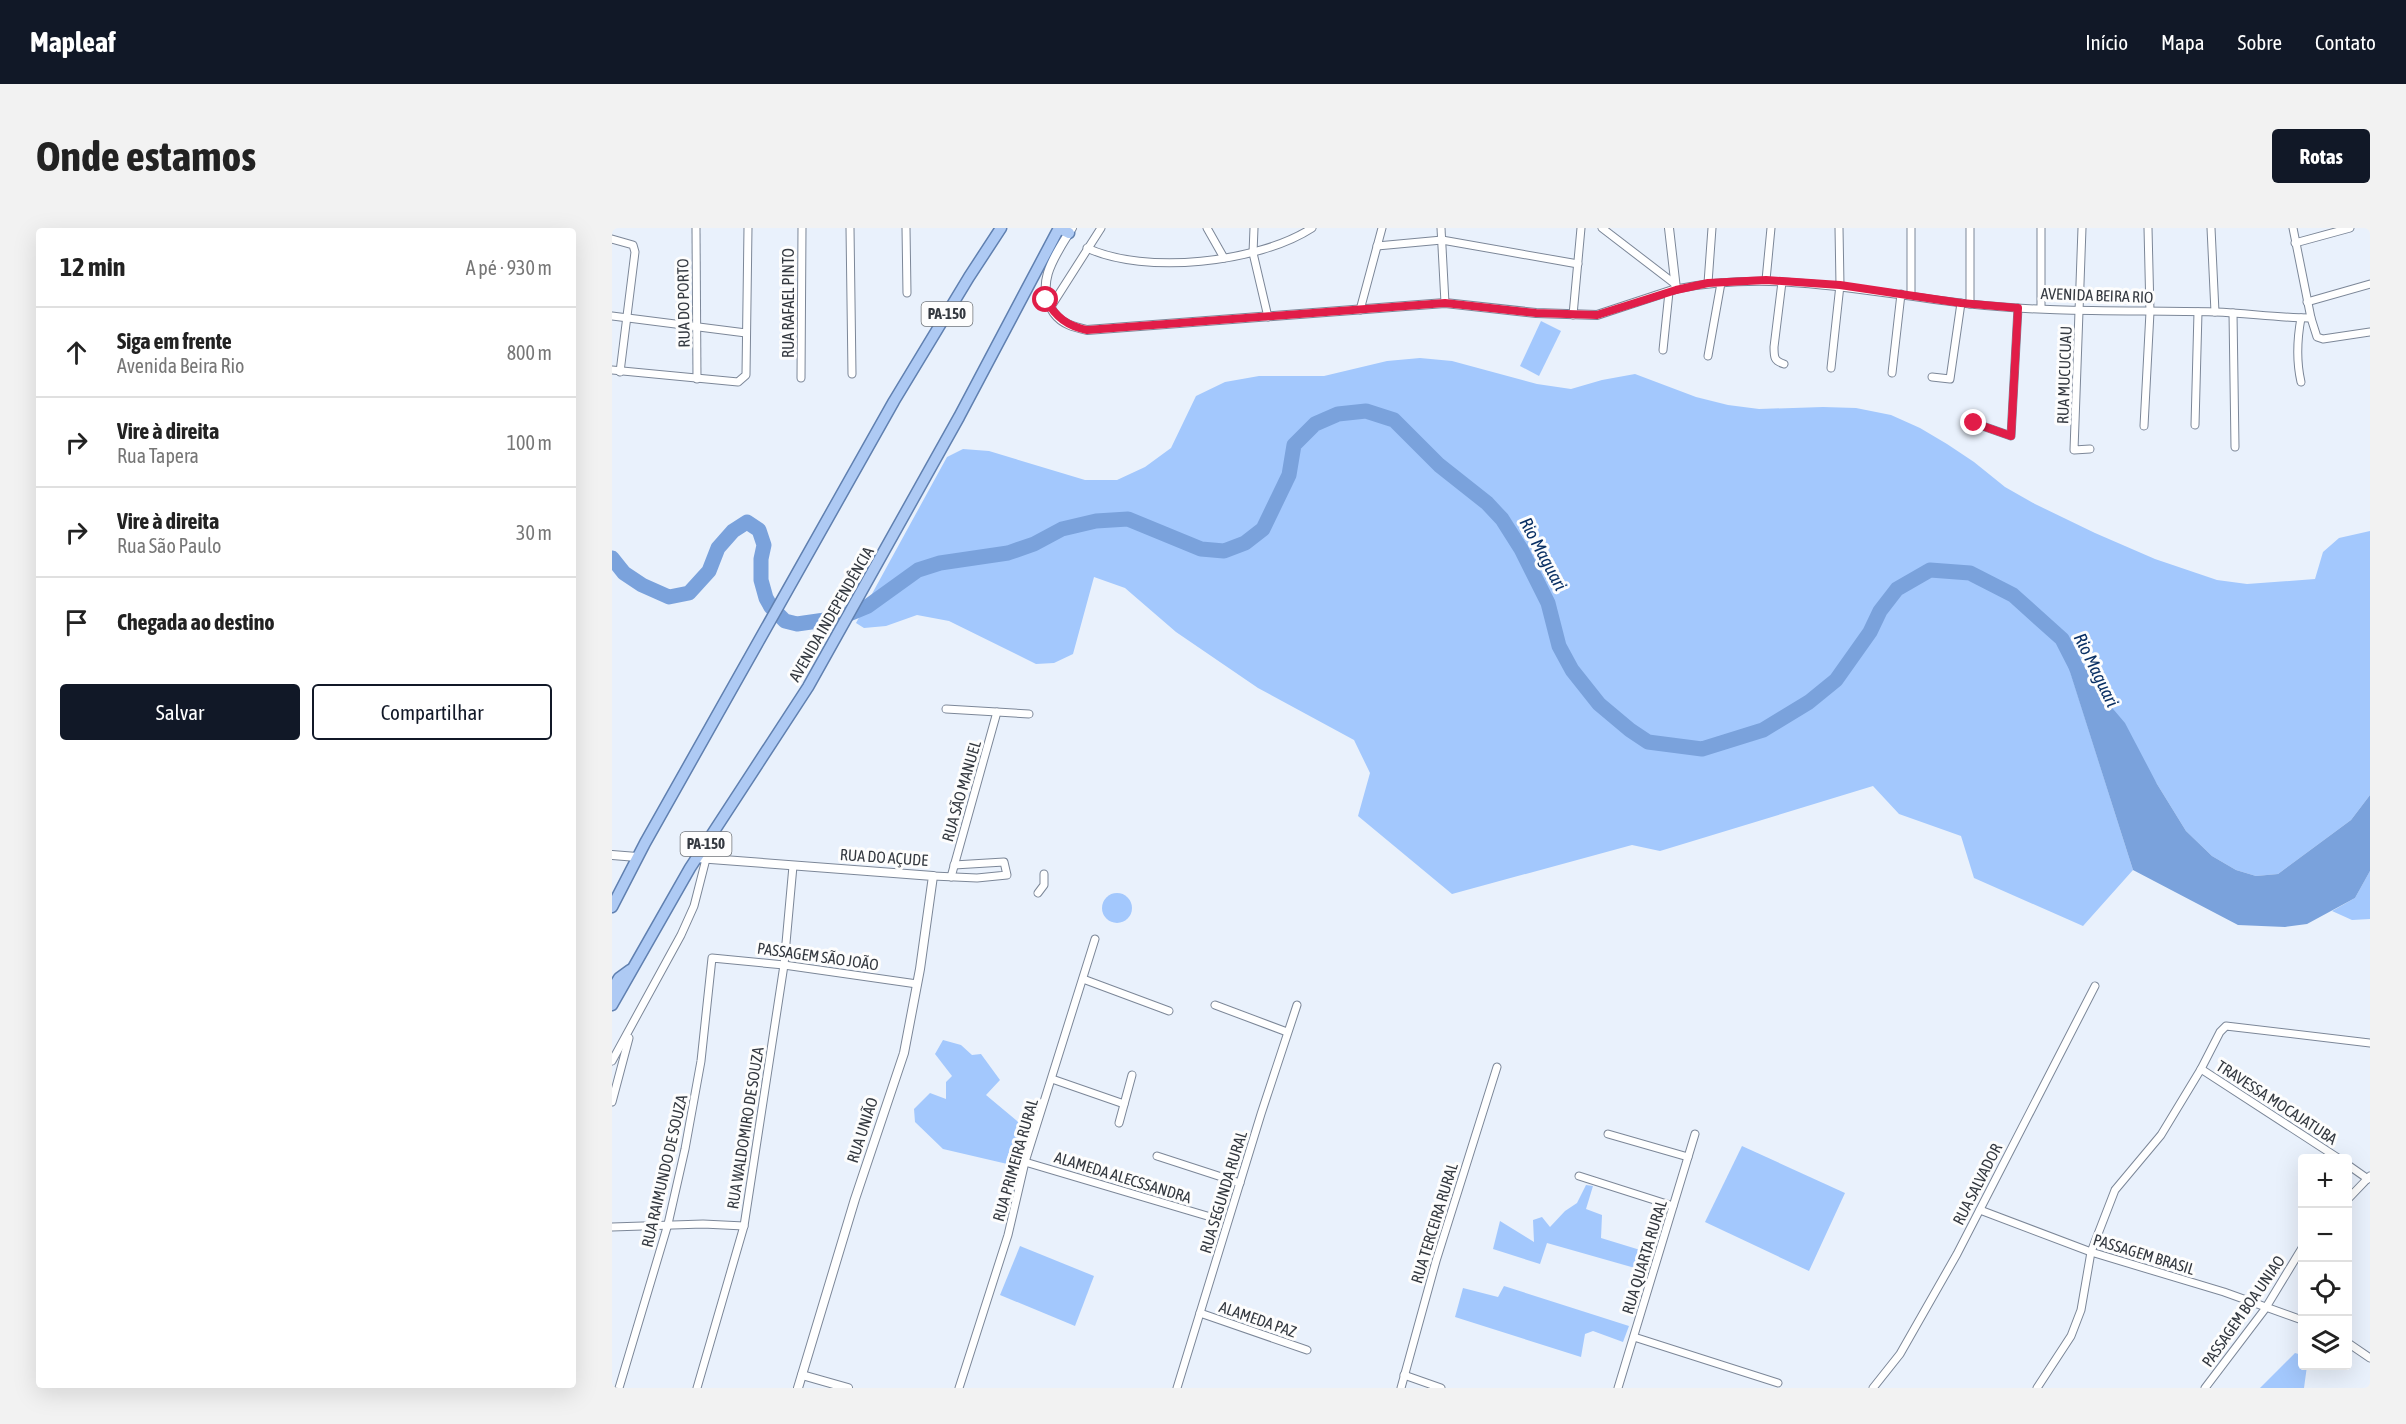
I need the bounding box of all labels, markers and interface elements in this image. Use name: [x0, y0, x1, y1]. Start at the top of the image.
text: Mapleaf: [30, 26, 116, 58]
text: Início: [2085, 30, 2128, 54]
text: Mapa: [2161, 30, 2205, 54]
text: Sobre: [2238, 30, 2282, 54]
text: Contato: [2315, 30, 2376, 54]
button: Rotas: [2272, 129, 2370, 183]
text: Onde estamos: [36, 132, 256, 180]
street label: RUA RAFAEL PINTO: [779, 248, 797, 358]
text: 12 min: [60, 252, 125, 282]
text: A pé · 930 m: [466, 256, 552, 279]
street label: RUA DO PORTO: [673, 258, 693, 348]
street label: AVENIDA BEIRA RIO: [2040, 284, 2154, 306]
route start: [1032, 286, 1058, 312]
road number: PA-150: [922, 302, 972, 326]
street label: RUA MUCUCUAU: [2053, 326, 2075, 424]
text: Siga em frente: [117, 328, 232, 354]
icon: ahead: [60, 336, 93, 369]
text: 800 m: [507, 341, 552, 364]
text: Avenida Beira Rio: [117, 354, 244, 377]
route end: [1960, 409, 1986, 435]
text: Vire à direita: [117, 418, 219, 444]
icon: right: [60, 426, 93, 459]
text: 100 m: [507, 431, 552, 454]
text: Rua Tapera: [117, 444, 199, 467]
text: Vire à direita: [117, 508, 219, 534]
water label: Rio Maguari: [1516, 514, 1571, 594]
icon: right: [60, 516, 93, 549]
text: 30 m: [516, 521, 552, 544]
text: Rua São Paulo: [117, 534, 221, 557]
street label: AVENIDA INDEPENDÊNCIA: [785, 543, 877, 685]
icon: arrive: [60, 606, 93, 639]
text: Chegada ao destino: [117, 609, 275, 635]
water label: Rio Maguari: [2070, 629, 2123, 710]
button: Salvar: [60, 684, 300, 740]
button: Compartilhar: [312, 684, 552, 740]
street label: RUA SÃO MANUEL: [938, 738, 984, 843]
road number: PA-150: [680, 832, 731, 856]
street label: RUA DO AÇUDE: [839, 845, 929, 870]
street label: PASSAGEM SÃO JOÃO: [756, 939, 880, 973]
street label: RUA WALDOMIRO DE SOUZA: [723, 1046, 767, 1210]
street label: TRAVESSA MOCAJATUBA: [2213, 1056, 2341, 1148]
street label: RUA RAIMUNDO DE SOUZA: [638, 1093, 690, 1249]
street label: RUA UNIÃO: [843, 1095, 881, 1165]
street label: RUA PRIMEIRA RURAL: [989, 1096, 1041, 1223]
street label: RUA SEGUNDA RURAL: [1196, 1128, 1250, 1255]
street label: RUA SALVADOR: [1949, 1140, 2005, 1228]
street label: ALAMEDA ALECSSANDRA: [1052, 1148, 1194, 1206]
map controls: [2298, 1154, 2352, 1370]
button: +: [2298, 1154, 2352, 1208]
street label: RUA TERCEIRA RURAL: [1407, 1160, 1461, 1285]
street label: RUA QUARTA RURAL: [1618, 1197, 1670, 1316]
button: −: [2298, 1208, 2352, 1262]
street label: PASSAGEM BRASIL: [2091, 1230, 2198, 1278]
street label: PASSAGEM BOA UNIAO: [2198, 1252, 2288, 1370]
button: locate: [2298, 1262, 2352, 1316]
street label: ALAMEDA PAZ: [1217, 1297, 1299, 1341]
button: layers: [2298, 1316, 2352, 1370]

